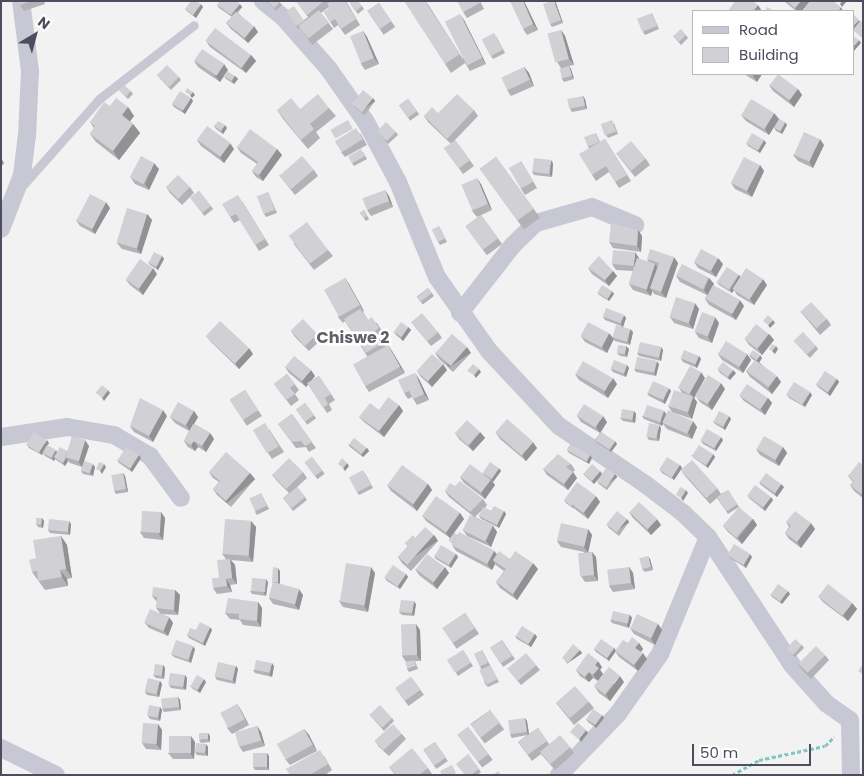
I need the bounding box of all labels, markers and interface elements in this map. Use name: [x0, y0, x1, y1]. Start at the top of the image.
north arrow: [10, 10, 60, 60]
legend: [692, 10, 854, 75]
text: N: [34, 12, 54, 34]
text: Road: [739, 19, 778, 40]
text: Building: [739, 44, 799, 65]
district label: Chiswe 2: [317, 328, 389, 348]
scale bar: [694, 734, 813, 766]
text: 50 m: [700, 742, 738, 763]

